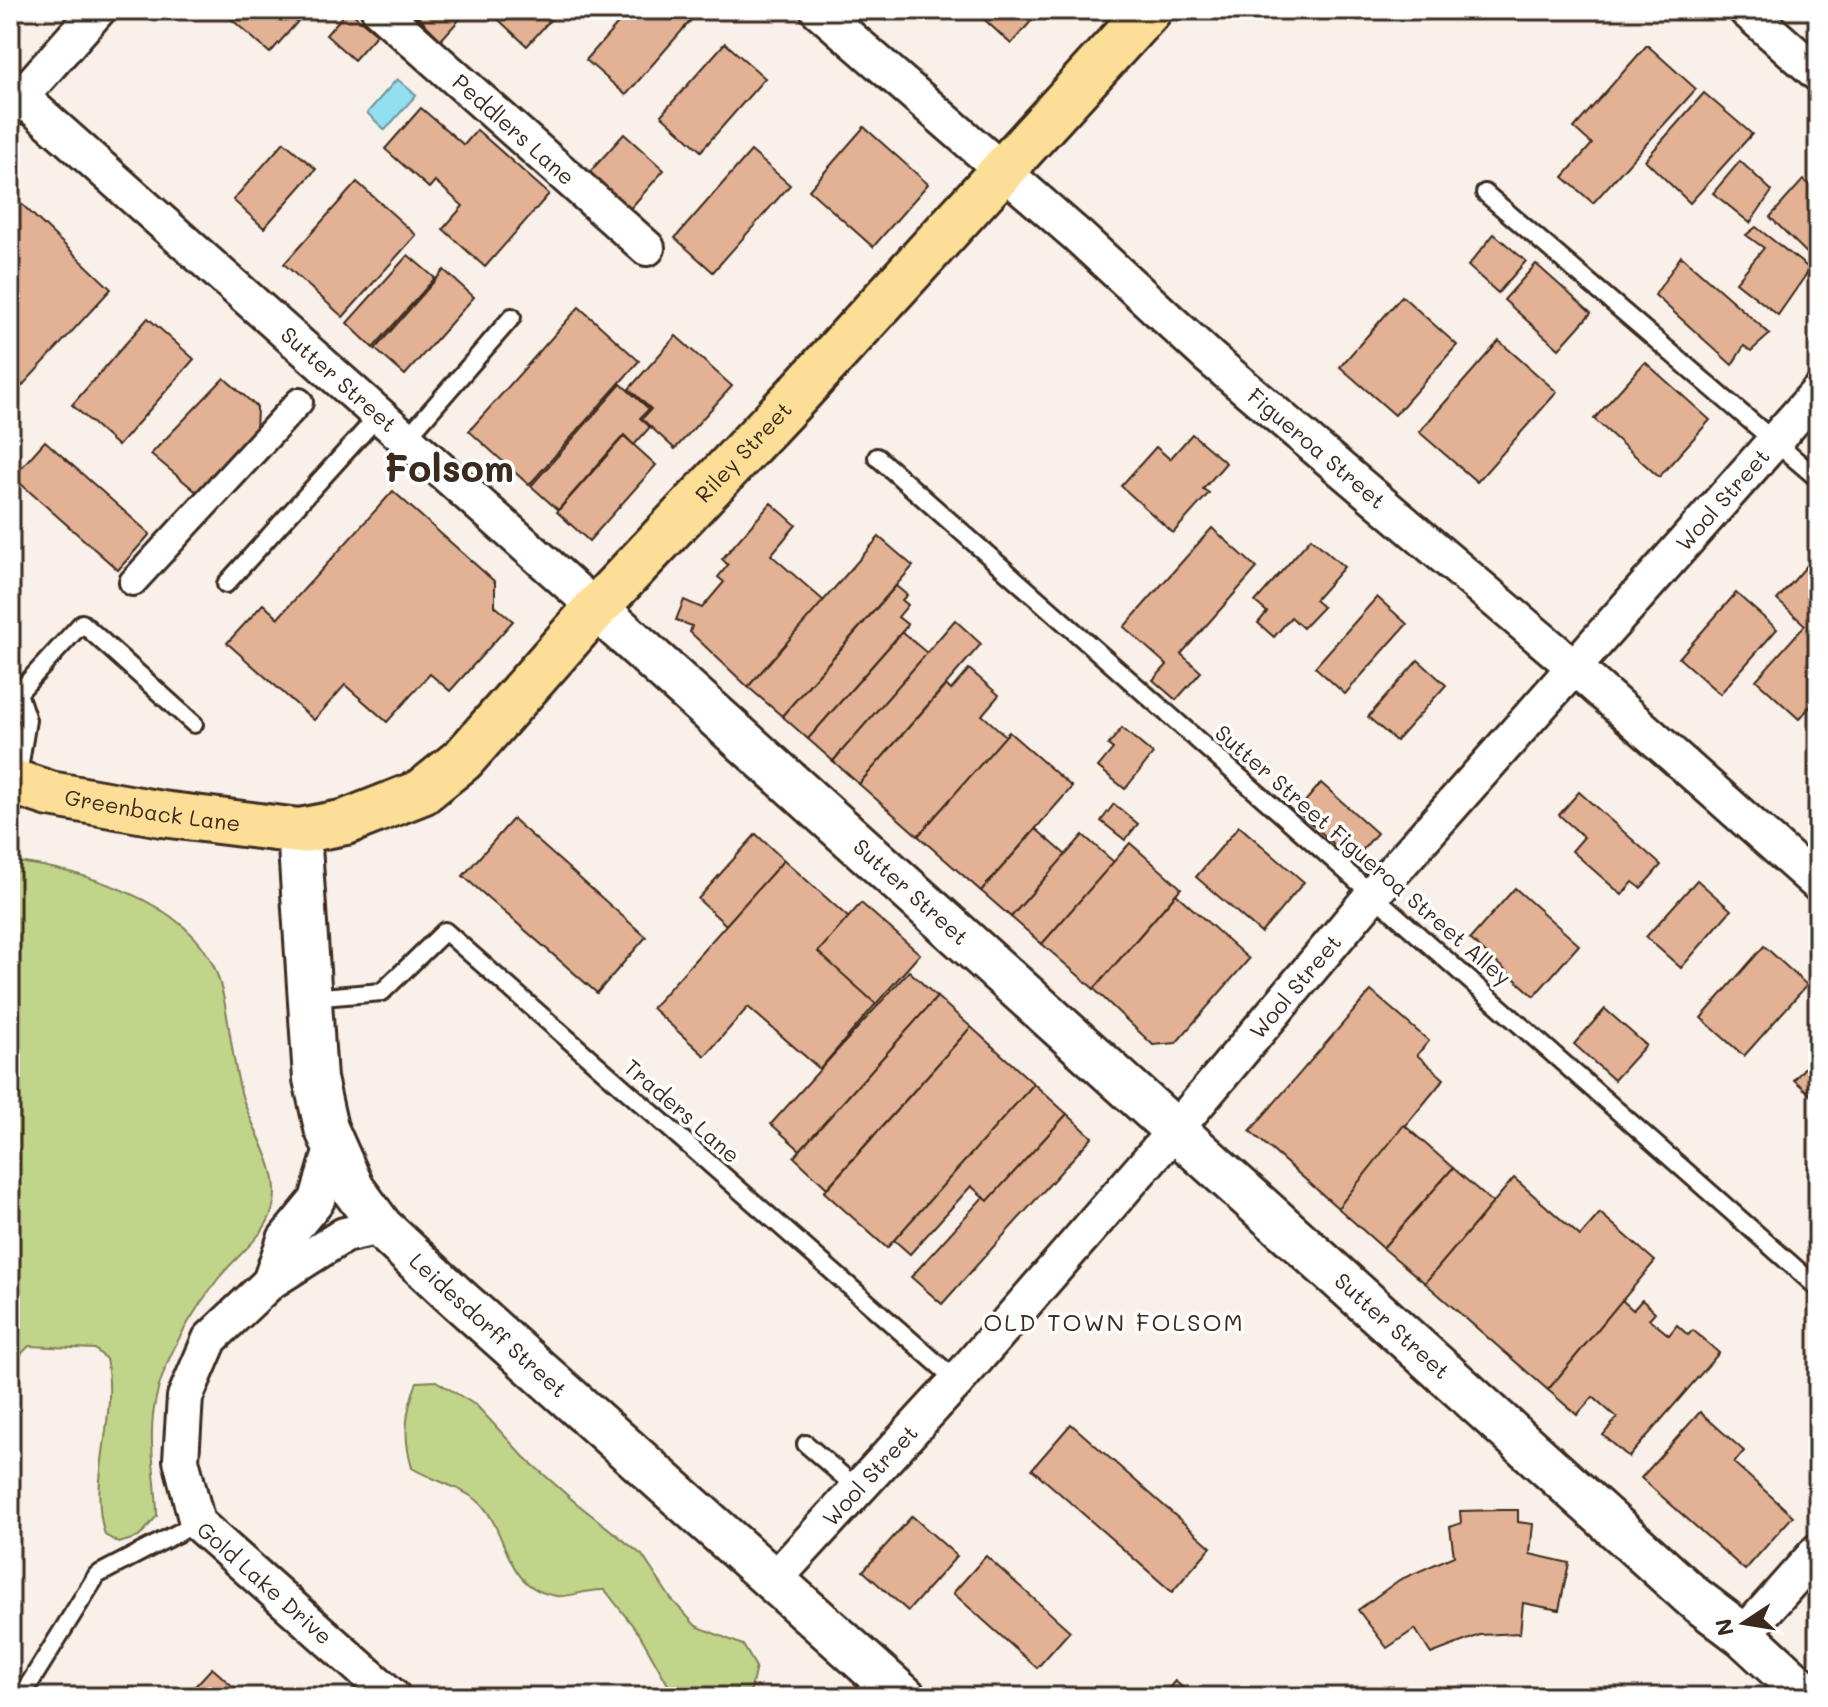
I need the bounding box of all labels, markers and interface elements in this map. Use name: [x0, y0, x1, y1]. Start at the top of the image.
street label: Peddlers Lane: [447, 67, 581, 191]
street label: Sutter Street: [275, 320, 403, 438]
street label: Figueroa Street: [1242, 381, 1392, 515]
street label: Riley Street: [688, 395, 798, 508]
district label: Folsom: [384, 442, 514, 492]
street label: Wool Street: [1669, 442, 1776, 557]
street label: Sutter Street Figueroa Street Alley: [1209, 718, 1517, 991]
street label: Greenback Lane: [63, 782, 242, 838]
street label: Sutter Street: [847, 832, 975, 951]
street label: Wool Street: [1243, 928, 1347, 1045]
street label: Traders Lane: [618, 1052, 746, 1169]
street label: Leidesdorff Street: [404, 1246, 573, 1403]
street label: Sutter Street: [1329, 1266, 1456, 1385]
district label: OLD TOWN FOLSOM: [983, 1306, 1245, 1337]
street label: Wool Street: [816, 1418, 924, 1532]
street label: Gold Lake Drive: [191, 1515, 339, 1651]
north arrow: [1704, 1583, 1784, 1663]
text: N: [1708, 1616, 1740, 1638]

